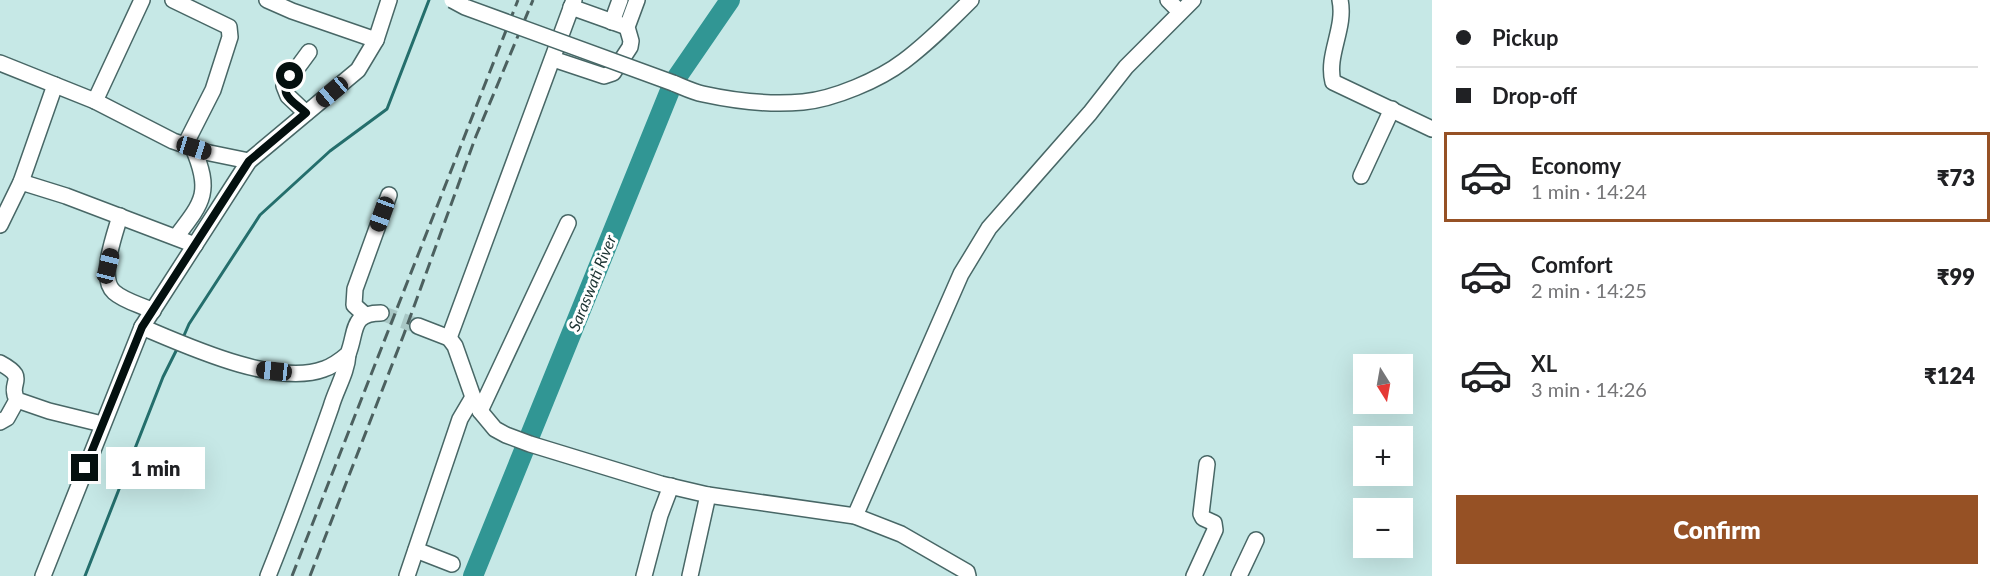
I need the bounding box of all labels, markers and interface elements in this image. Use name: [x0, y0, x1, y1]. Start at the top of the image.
text: Pickup: [1492, 24, 1558, 51]
route start: [276, 62, 303, 89]
car: [312, 74, 352, 110]
text: Drop-off: [1492, 82, 1577, 109]
car: [174, 134, 214, 162]
icon: car: [1459, 150, 1513, 204]
text: Economy: [1531, 152, 1621, 179]
text: ₹73: [1937, 164, 1975, 191]
text: 1 min · 14:24: [1531, 179, 1647, 203]
car: [367, 194, 397, 234]
water label: Saraswati River: [564, 232, 620, 334]
car: [95, 246, 121, 286]
icon: car: [1459, 249, 1513, 303]
text: Comfort: [1531, 251, 1613, 278]
text: ₹99: [1937, 263, 1975, 290]
text: 2 min · 14:25: [1531, 278, 1647, 302]
icon: car: [1459, 348, 1513, 402]
text: XL: [1531, 350, 1557, 377]
north arrow: [1353, 354, 1413, 414]
map controls: [1353, 354, 1413, 558]
car: [255, 360, 293, 382]
text: ₹124: [1924, 362, 1975, 389]
text: 3 min · 14:26: [1531, 377, 1647, 401]
button: +: [1353, 426, 1413, 486]
callout: 1 min: [106, 447, 205, 489]
route end: [71, 454, 98, 481]
text: 1 min: [131, 456, 180, 480]
button: Confirm: [1456, 495, 1978, 564]
button: −: [1353, 498, 1413, 558]

